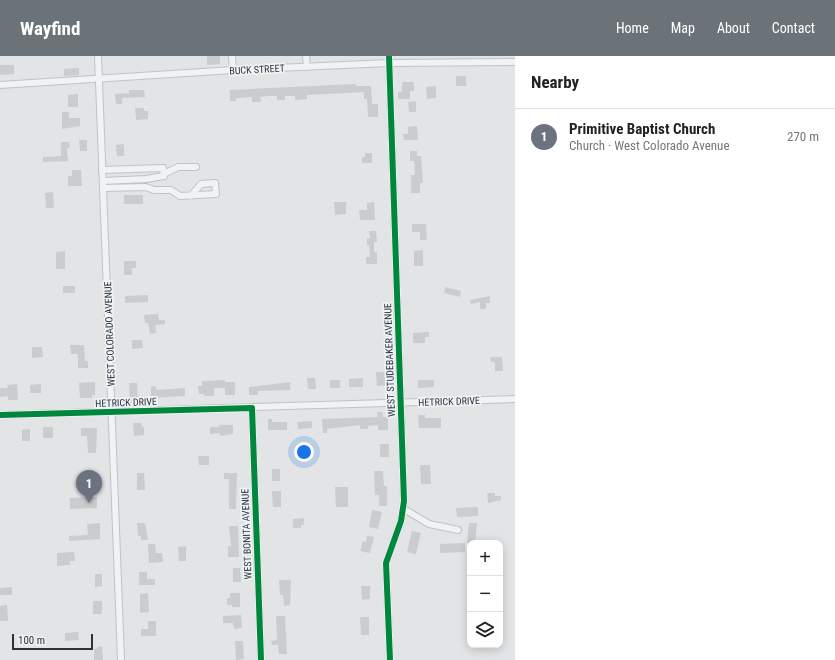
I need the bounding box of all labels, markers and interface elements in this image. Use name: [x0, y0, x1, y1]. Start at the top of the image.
text: Wayfind: [20, 17, 80, 40]
text: Home: [616, 20, 649, 36]
text: Map: [671, 20, 695, 36]
text: About: [717, 20, 750, 36]
text: Contact: [772, 20, 815, 36]
street label: BUCK STREET: [229, 63, 285, 76]
text: Nearby: [531, 72, 579, 92]
text: Primitive Baptist Church: [569, 120, 715, 138]
text: 1: [541, 129, 547, 144]
text: 270 m: [787, 129, 819, 144]
text: Church · West Colorado Avenue: [569, 138, 729, 153]
street label: WEST COLORADO AVENUE: [102, 281, 117, 387]
street label: WEST STUDEBAKER AVENUE: [382, 303, 397, 417]
street label: HETRICK DRIVE: [418, 395, 480, 408]
street label: HETRICK DRIVE: [95, 396, 157, 409]
your location: [294, 442, 314, 462]
pin: 1: [76, 470, 102, 503]
street label: WEST BONITA AVENUE: [239, 488, 254, 579]
map controls: [467, 540, 503, 648]
button: +: [467, 540, 503, 576]
button: −: [467, 576, 503, 612]
button: layers: [467, 612, 503, 648]
scale bar: [12, 632, 93, 651]
text: 100 m: [18, 634, 45, 647]

